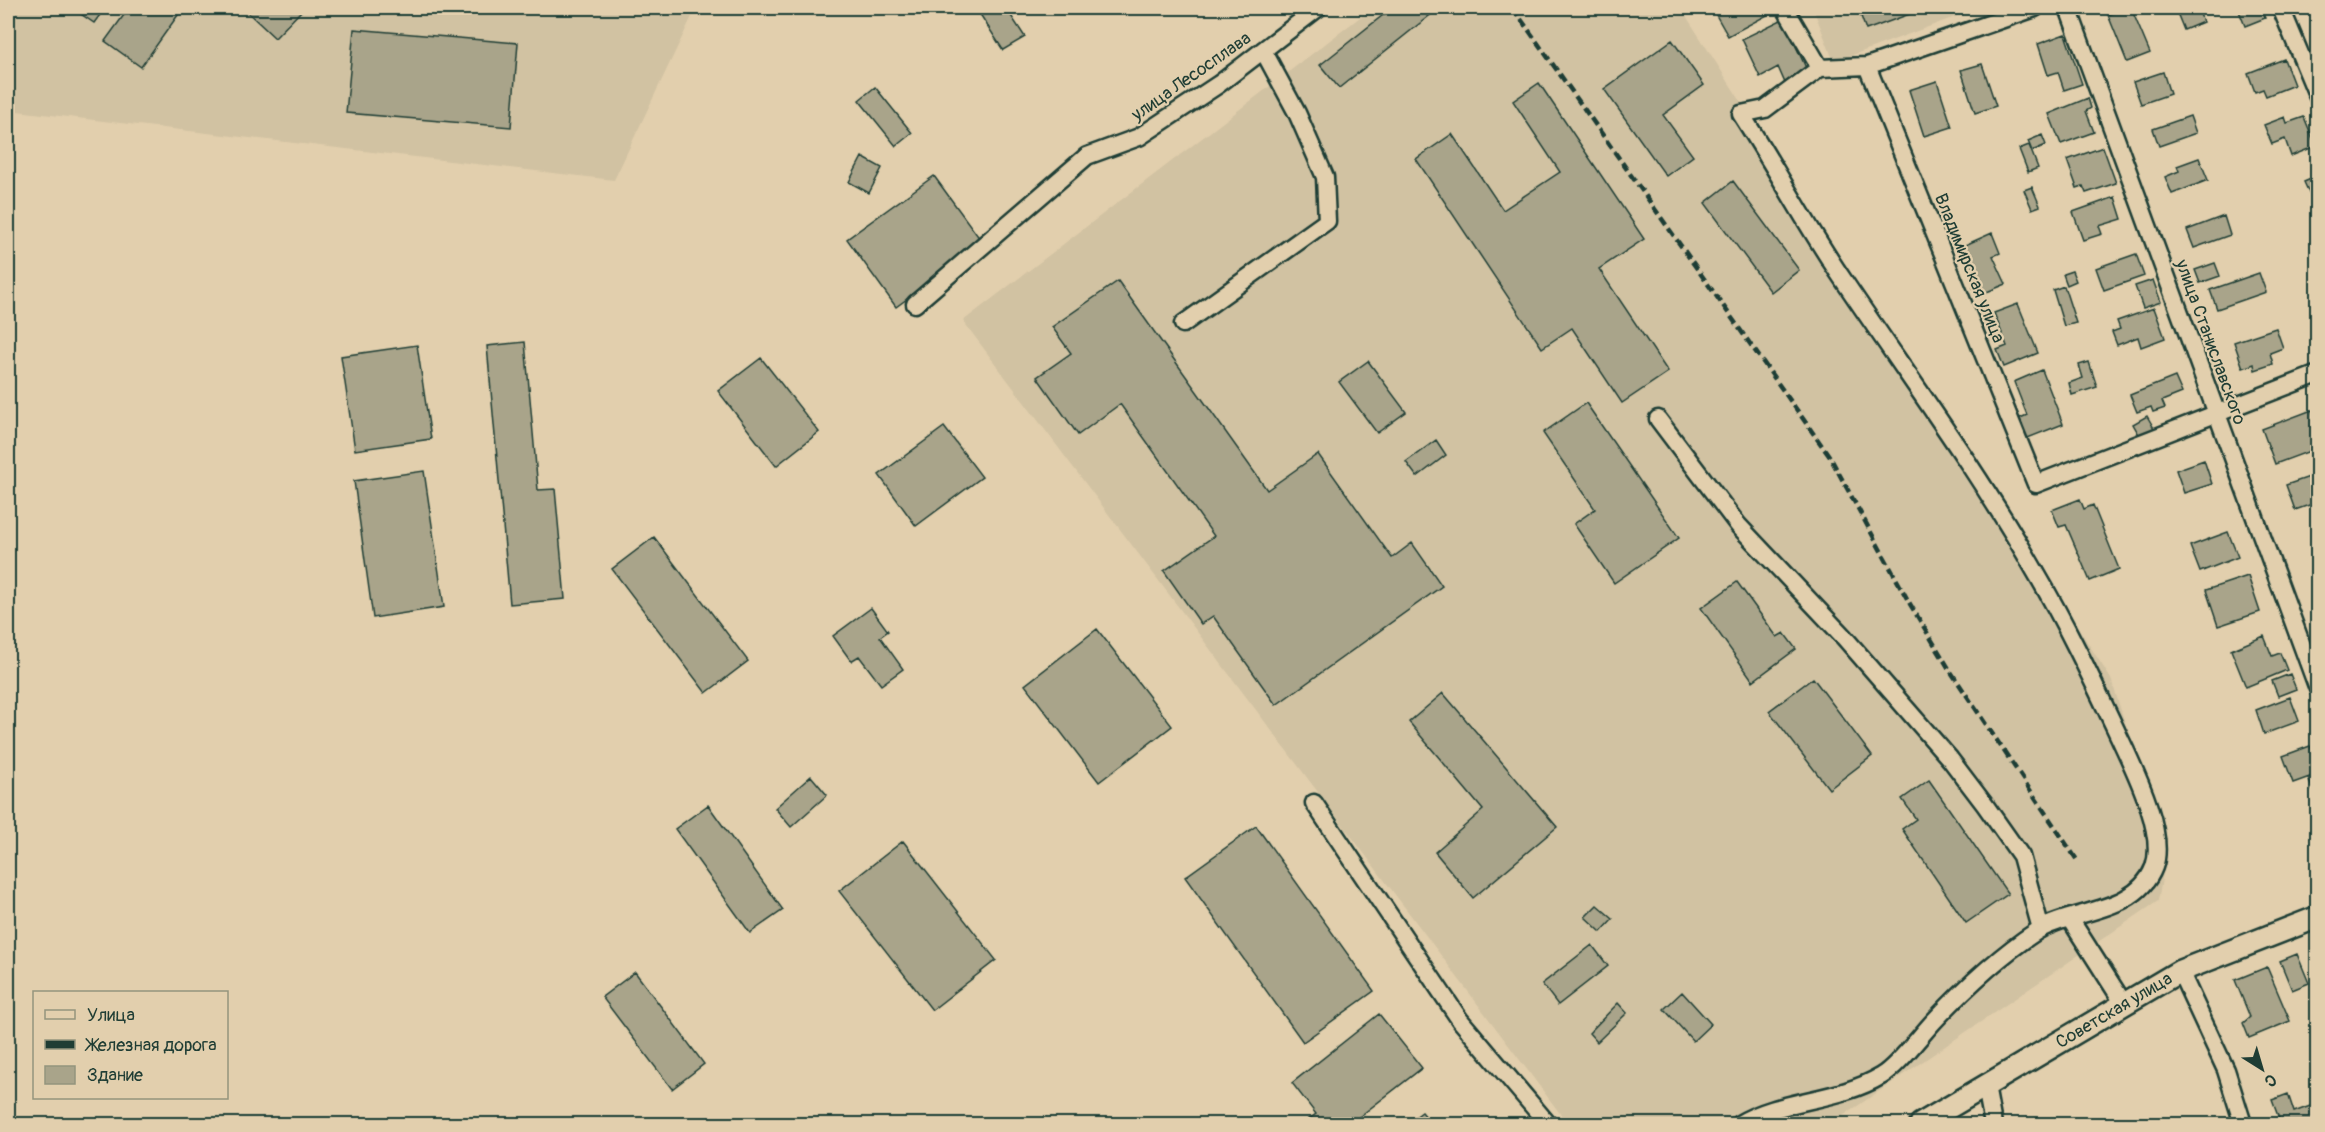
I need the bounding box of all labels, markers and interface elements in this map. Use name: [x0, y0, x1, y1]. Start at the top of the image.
street label: улица Лесосплава: [1126, 27, 1255, 127]
street label: Владимирская улица: [1929, 190, 2010, 346]
street label: улица Станиславского: [2170, 256, 2251, 428]
street label: Советская улица: [2052, 967, 2177, 1054]
legend: [33, 991, 228, 1099]
text: Улица: [87, 1004, 135, 1027]
text: Железная дорога: [84, 1034, 217, 1057]
north arrow: [2232, 1039, 2292, 1099]
text: Здание: [87, 1064, 143, 1087]
text: С: [2260, 1069, 2280, 1091]

